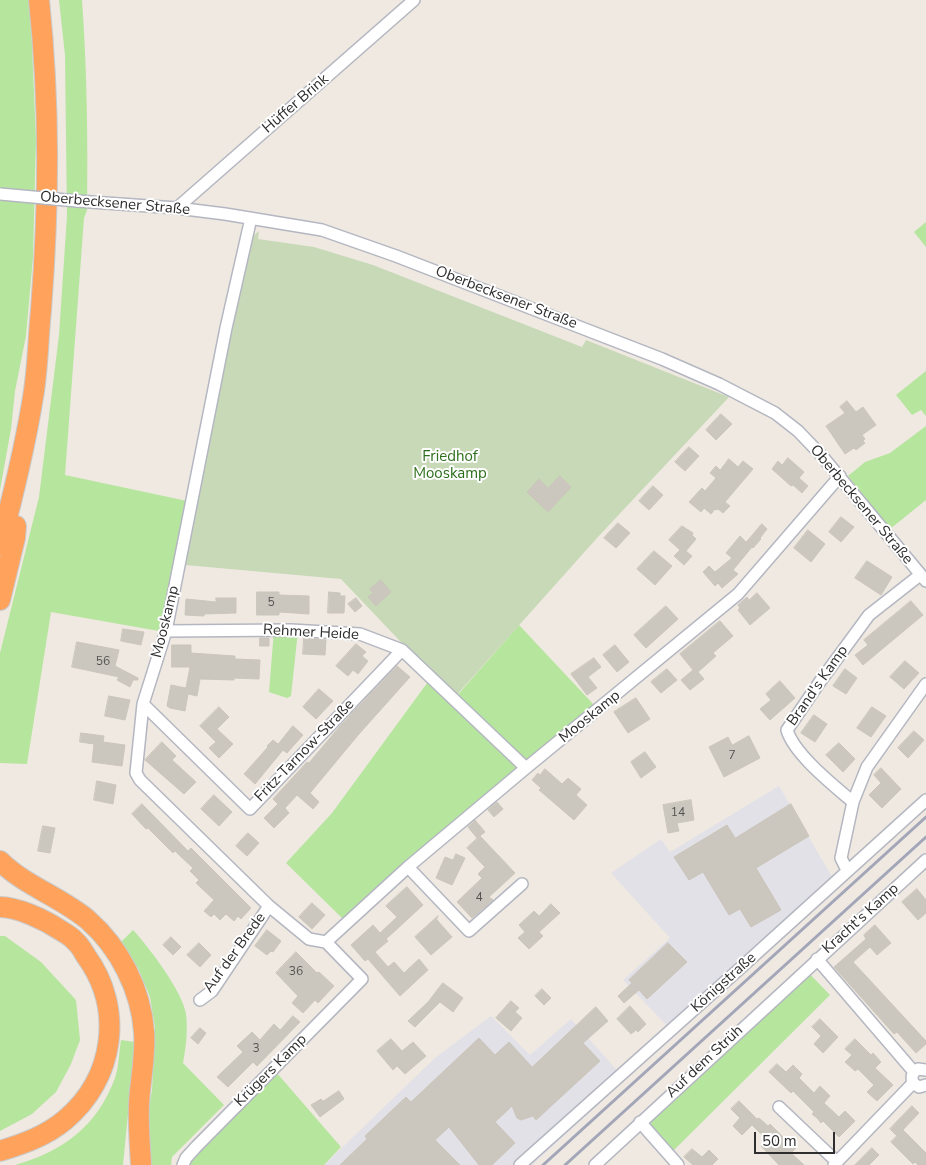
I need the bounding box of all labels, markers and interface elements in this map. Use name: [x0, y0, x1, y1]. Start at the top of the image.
street label: Hüffer Brink: [259, 70, 333, 138]
street label: Oberbecksener Straße: [39, 188, 191, 220]
street label: Oberbecksener Straße: [433, 263, 579, 333]
street label: Oberbecksener Straße: [806, 442, 916, 568]
park label: Friedhof Mooskamp: [413, 448, 487, 483]
street label: Mooskamp: [148, 584, 184, 660]
house number: 5: [267, 596, 275, 610]
street label: Rehmer Heide: [263, 621, 359, 645]
street label: Brand's Kamp: [784, 642, 852, 730]
house number: 56: [96, 655, 110, 669]
street label: Mooskamp: [556, 687, 624, 747]
street label: Fritz-Tarnow-Straße: [251, 696, 359, 806]
house number: 7: [728, 749, 736, 763]
house number: 14: [671, 806, 685, 820]
street label: Kracht's Kamp: [819, 880, 903, 958]
house number: 4: [475, 891, 483, 905]
street label: Auf der Brede: [200, 910, 270, 996]
street label: Königstraße: [688, 949, 760, 1017]
house number: 36: [289, 965, 303, 979]
street label: Auf dem Strüh: [663, 1022, 747, 1102]
street label: Krügers Kamp: [231, 1031, 311, 1111]
house number: 3: [252, 1042, 260, 1056]
scale bar: [756, 1122, 837, 1154]
text: 50 m: [762, 1131, 797, 1151]

